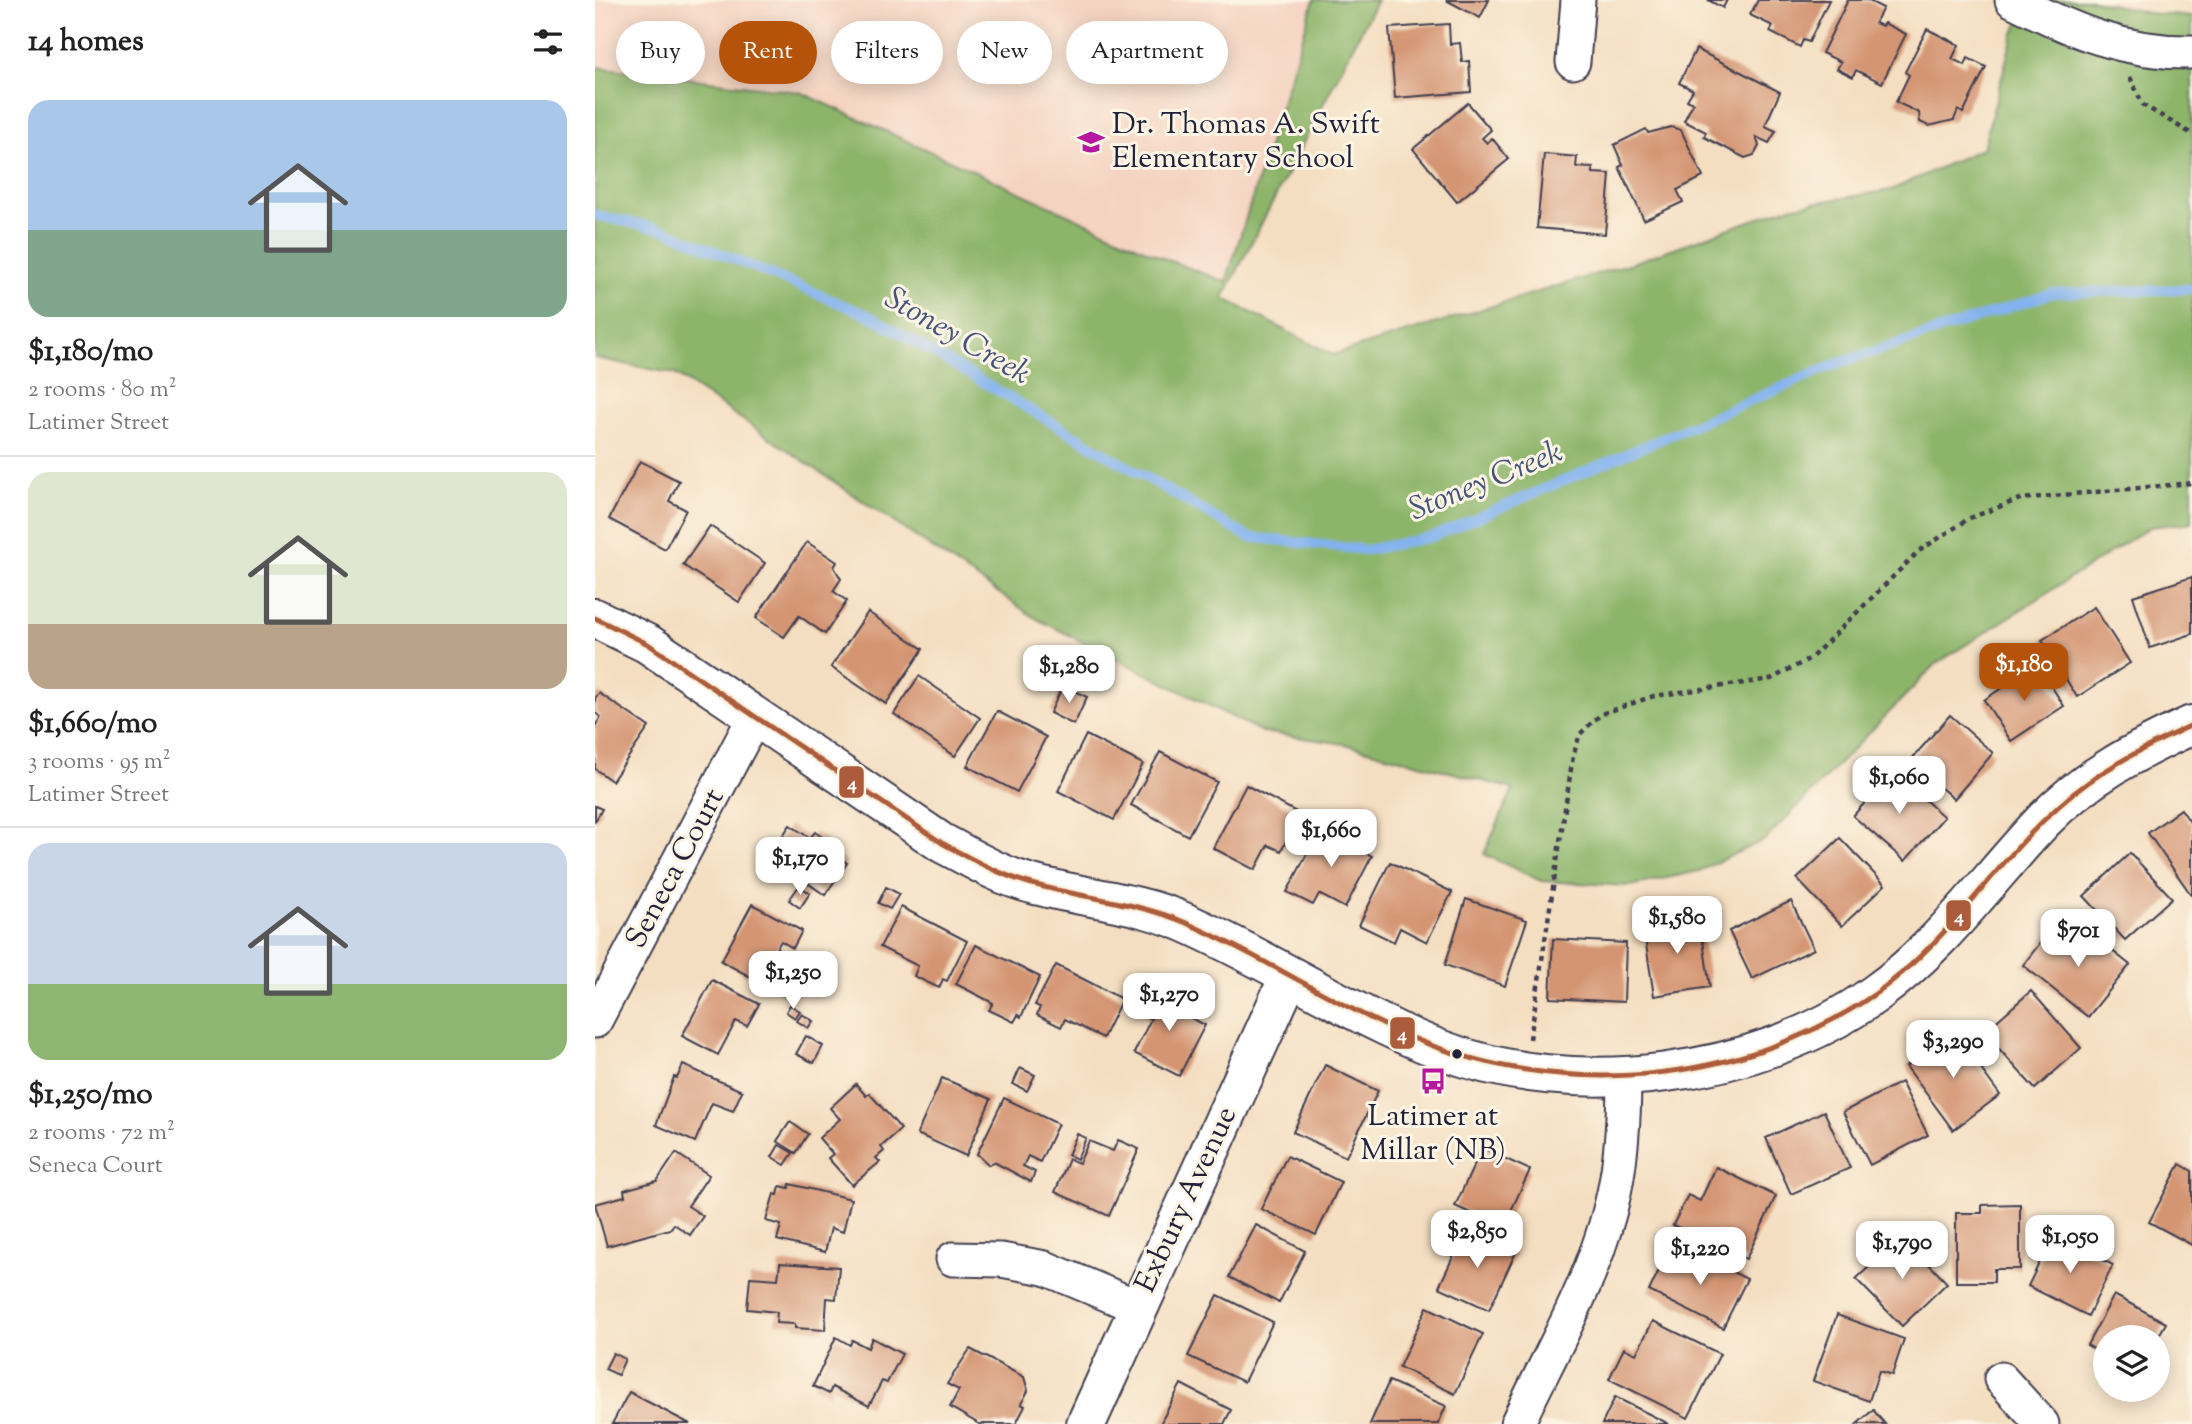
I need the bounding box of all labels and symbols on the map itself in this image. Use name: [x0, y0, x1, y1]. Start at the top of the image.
place label: Dr. Thomas A. Swift Elementary School: [1112, 104, 1380, 181]
school or university icon: Dr. Thomas A. Swift Elementary School: [1076, 127, 1106, 157]
water label: Stoney Creek: [875, 277, 1039, 397]
water label: Stoney Creek: [1402, 430, 1570, 534]
pin: $1,180: [1967, 644, 2081, 703]
pin: $1,280: [1012, 646, 1126, 705]
pin: $1,060: [1842, 756, 1956, 816]
line badge: 4: [838, 765, 865, 799]
text: 4: [846, 771, 857, 798]
street label: Seneca Court: [616, 781, 736, 957]
pin: $1,660: [1274, 810, 1388, 869]
pin: $1,170: [743, 838, 857, 897]
pin: $1,580: [1620, 897, 1734, 956]
line badge: 4: [1945, 899, 1972, 932]
text: 4: [1953, 904, 1964, 931]
pin: $701: [2037, 909, 2119, 969]
pin: $1,250: [736, 951, 850, 1011]
pin: $1,270: [1112, 974, 1226, 1033]
line badge: 4: [1389, 1016, 1416, 1050]
pin: $3,290: [1896, 1020, 2010, 1080]
text: 4: [1396, 1022, 1407, 1049]
unlabelled marker: [1450, 1047, 1464, 1061]
bus stop icon: Latimer at Millar (NB): [1418, 1066, 1448, 1096]
place label: Latimer at Millar (NB): [1360, 1096, 1506, 1173]
street label: Exbury Avenue: [1125, 1100, 1249, 1300]
pin: $2,850: [1420, 1210, 1534, 1270]
pin: $1,050: [2013, 1216, 2127, 1275]
pin: $1,790: [1845, 1222, 1959, 1281]
pin: $1,220: [1643, 1228, 1757, 1287]

